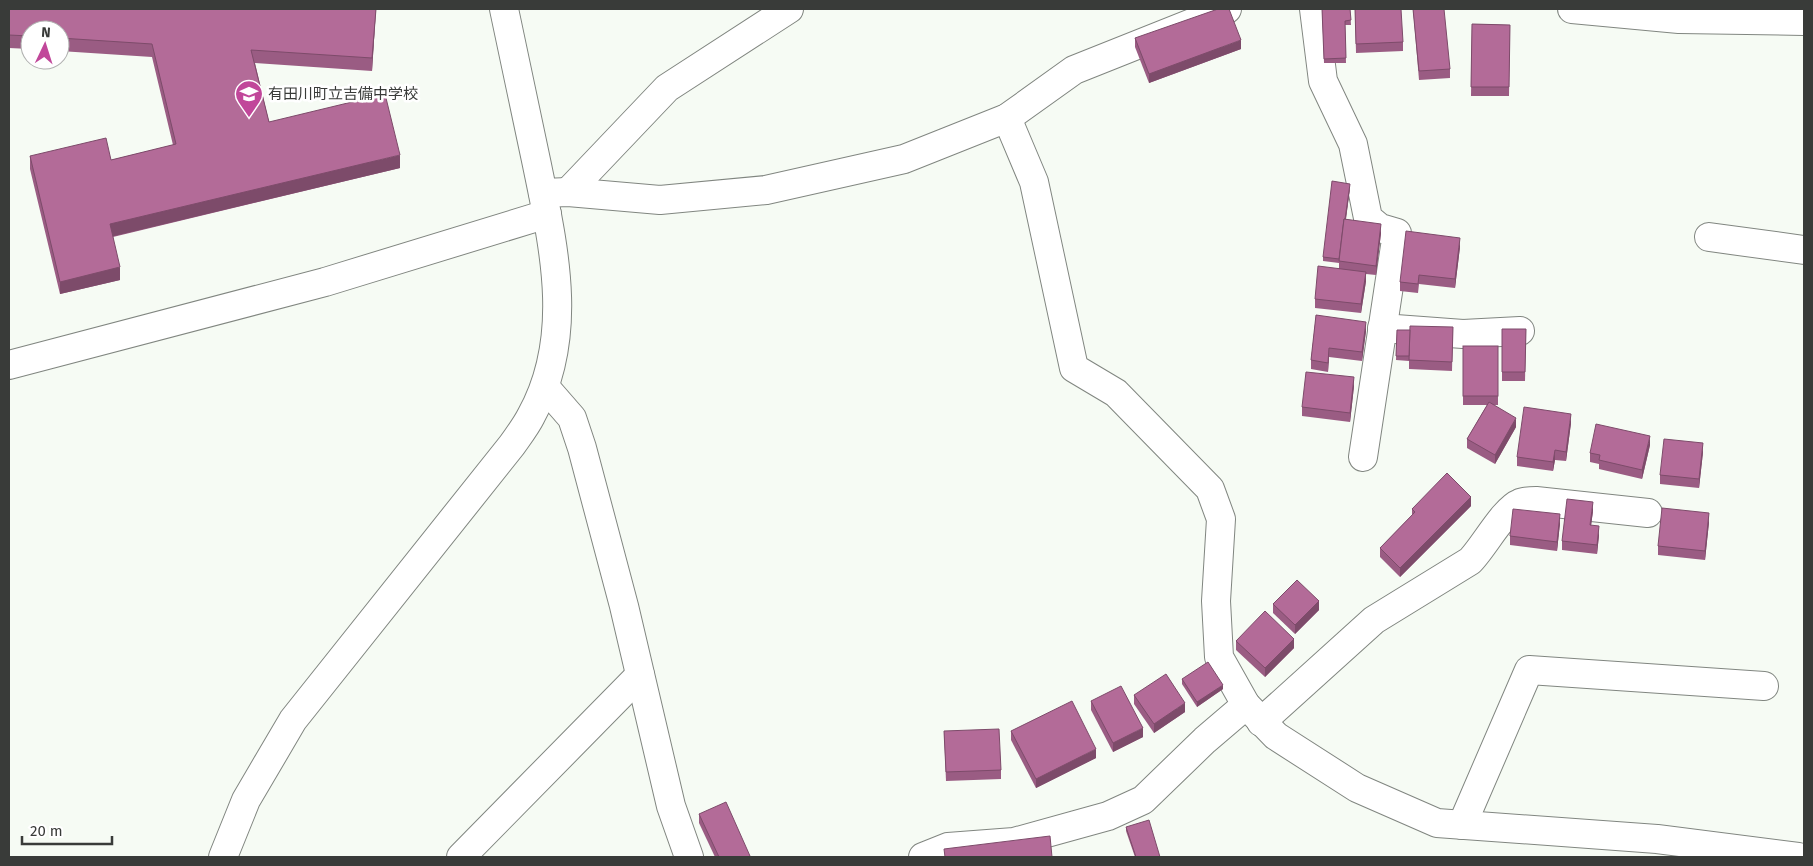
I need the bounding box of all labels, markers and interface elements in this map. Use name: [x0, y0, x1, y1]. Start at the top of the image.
north arrow: [20, 20, 70, 70]
text: N: [41, 24, 51, 41]
school or university icon: 有田川町立吉備中学校: [234, 79, 264, 118]
place label: 有田川町立吉備中学校: [268, 85, 418, 103]
scale bar: [22, 814, 112, 846]
text: 20 m: [30, 822, 63, 840]

